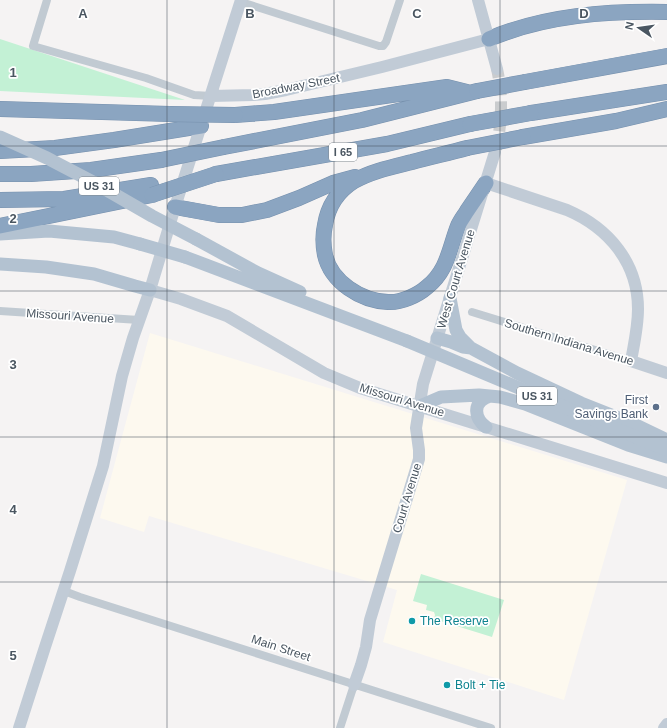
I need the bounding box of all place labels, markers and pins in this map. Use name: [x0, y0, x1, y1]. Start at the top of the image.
place label: First Savings Bank: [575, 393, 649, 421]
marker: First Savings Bank: [651, 402, 661, 412]
place label: The Reserve: [420, 614, 489, 628]
marker: The Reserve: [407, 616, 417, 626]
place label: Bolt + Tie: [455, 678, 506, 692]
marker: Bolt + Tie: [442, 680, 452, 690]

